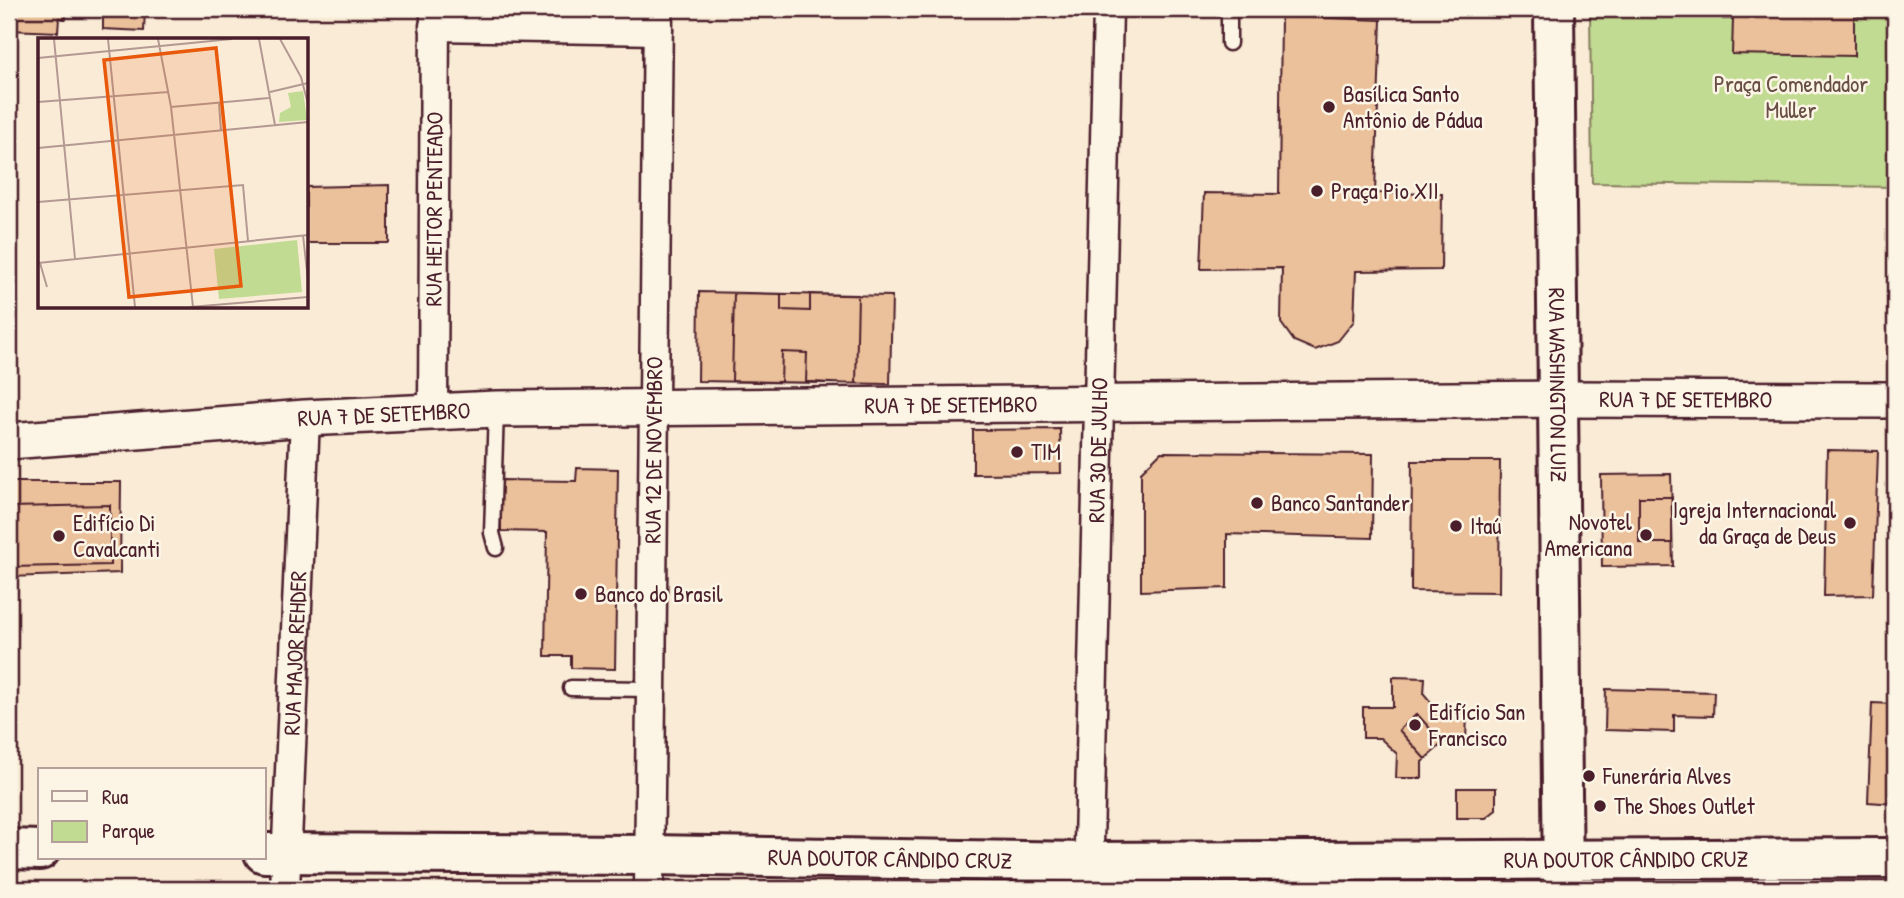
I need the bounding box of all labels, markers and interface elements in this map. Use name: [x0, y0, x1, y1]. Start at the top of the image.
inset map: [38, 38, 308, 308]
park label: Praça Comendador Muller: [1714, 68, 1868, 125]
place label: Basílica Santo Antônio de Pádua: [1343, 78, 1483, 135]
marker: Basílica Santo Antônio de Pádua: [1321, 99, 1337, 115]
street label: RUA HEITOR PENTEADO: [418, 112, 449, 306]
place label: Praça Pio XII: [1331, 175, 1439, 206]
marker: Praça Pio XII: [1309, 183, 1325, 199]
street label: RUA WASHINGTON LUIZ: [1542, 288, 1575, 483]
street label: RUA 12 DE NOVEMBRO: [637, 356, 669, 544]
street label: RUA 30 DE JULHO: [1080, 377, 1115, 523]
street label: RUA 7 DE SETEMBRO: [1599, 383, 1772, 415]
street label: RUA 7 DE SETEMBRO: [864, 388, 1038, 421]
street label: RUA 7 DE SETEMBRO: [296, 394, 471, 434]
place label: TIM: [1031, 436, 1061, 467]
marker: TIM: [1009, 444, 1025, 460]
place label: Banco Santander: [1271, 487, 1410, 518]
place label: Igreja Internacional da Graça de Deus: [1673, 494, 1837, 551]
marker: Banco Santander: [1249, 495, 1265, 511]
place label: Novotel Americana: [1545, 506, 1633, 563]
place label: Edifício Di Cavalcanti: [73, 507, 160, 564]
place label: Itaú: [1470, 510, 1502, 541]
marker: Igreja Internacional da Graça de Deus: [1842, 515, 1858, 531]
marker: Itaú: [1448, 518, 1464, 534]
marker: Novotel Americana: [1638, 527, 1654, 543]
marker: Edifício Di Cavalcanti: [51, 528, 67, 544]
street label: RUA MAJOR REHDER: [276, 570, 313, 736]
place label: Banco do Brasil: [595, 578, 724, 609]
marker: Banco do Brasil: [573, 586, 589, 602]
place label: Edifício San Francisco: [1428, 696, 1525, 753]
marker: Edifício San Francisco: [1407, 717, 1423, 733]
place label: Funerária Alves: [1602, 760, 1731, 791]
legend: [38, 768, 266, 860]
marker: Funerária Alves: [1581, 768, 1597, 784]
text: Rua: [102, 782, 128, 811]
place label: The Shoes Outlet: [1614, 790, 1756, 821]
marker: The Shoes Outlet: [1592, 798, 1608, 814]
text: Parque: [102, 816, 155, 845]
street label: RUA DOUTOR CÂNDIDO CRUZ: [768, 841, 1013, 876]
street label: RUA DOUTOR CÂNDIDO CRUZ: [1504, 843, 1748, 875]

